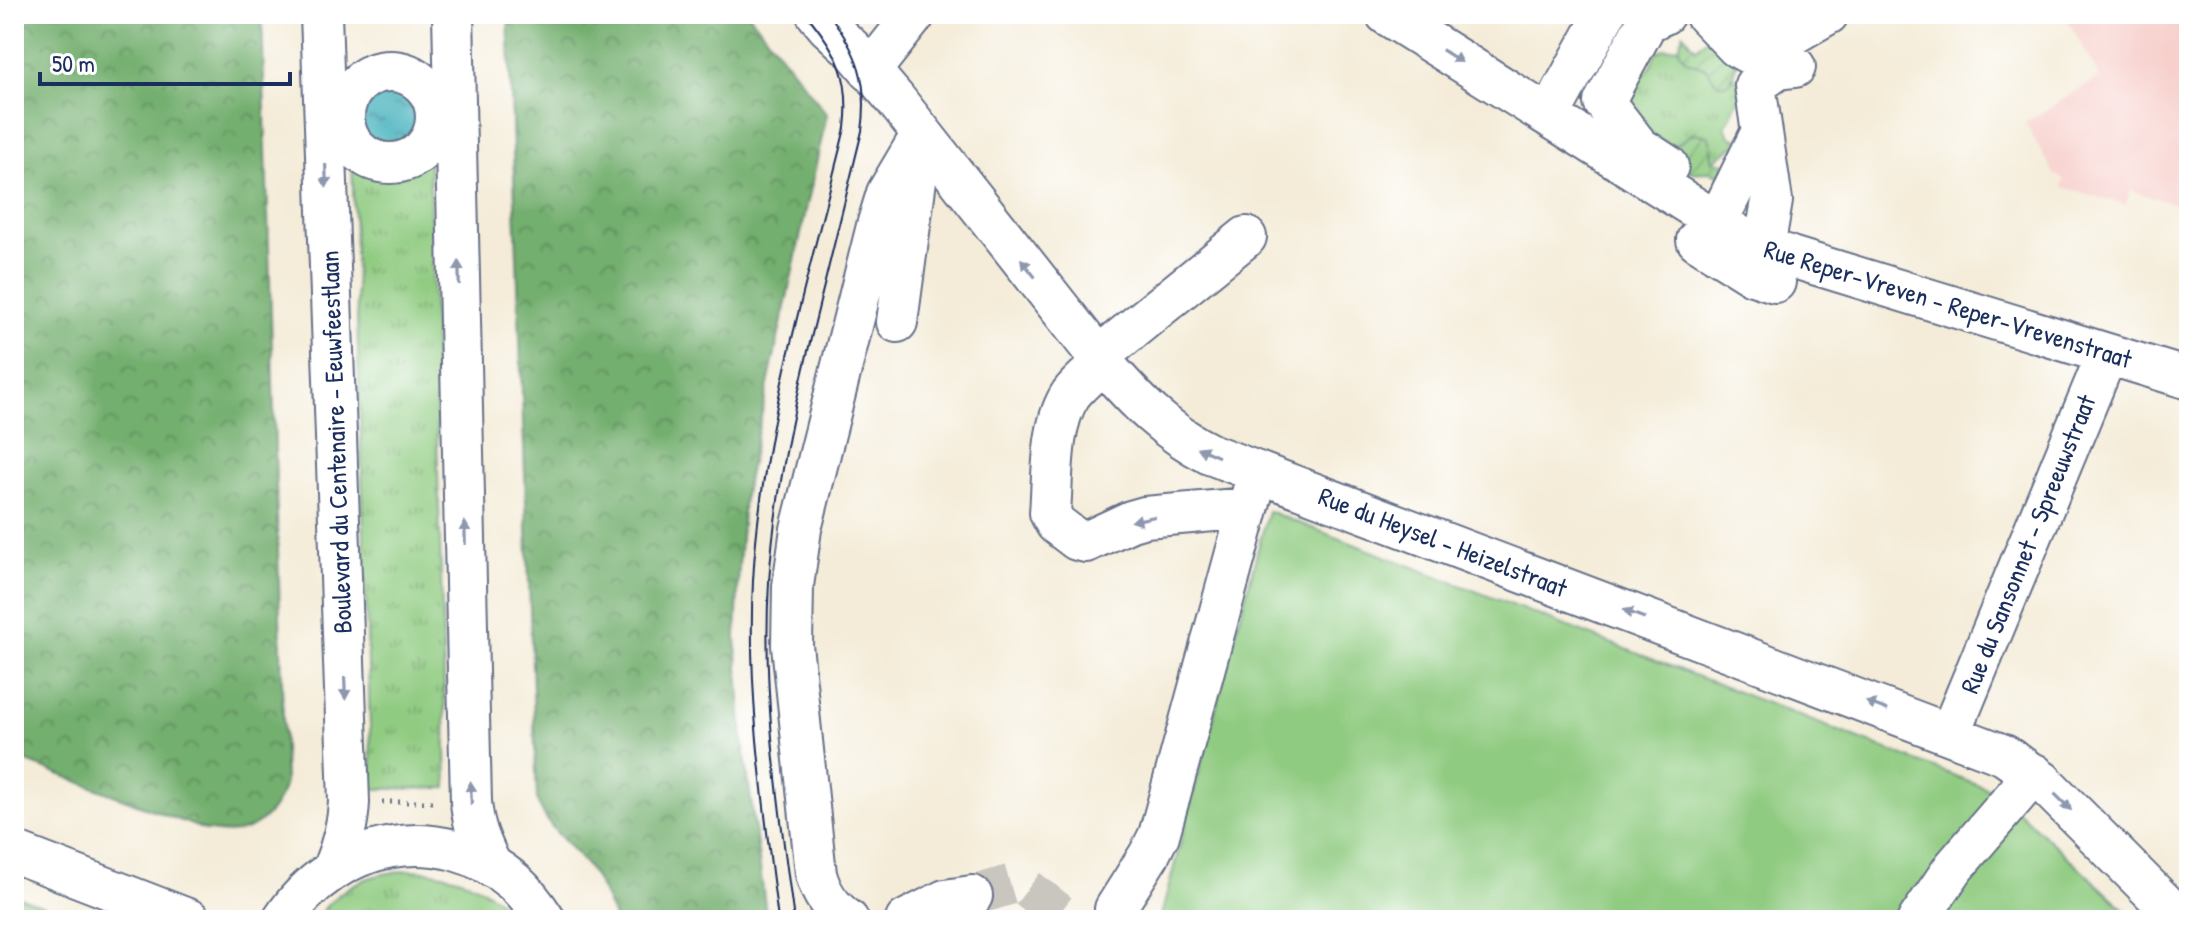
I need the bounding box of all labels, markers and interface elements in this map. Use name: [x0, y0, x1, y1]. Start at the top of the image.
scale bar: [40, 36, 290, 86]
text: 50 m: [52, 47, 95, 79]
one-way arrow: [1441, 48, 1463, 62]
one-way arrow: [320, 164, 333, 189]
street label: Rue Reper-Vreven - Reper-Vrevenstraat: [1760, 231, 2137, 376]
street label: Boulevard du Centenaire - Eeuwfeestlaan: [311, 250, 360, 634]
one-way arrow: [1020, 258, 1037, 278]
one-way arrow: [452, 260, 465, 285]
street label: Rue du Sansonnet - Spreeuwstraat: [1952, 388, 2104, 698]
one-way arrow: [1196, 445, 1220, 459]
street label: Rue du Heysel - Heizelstraat: [1314, 478, 1573, 605]
one-way arrow: [1130, 513, 1155, 526]
one-way arrow: [459, 520, 471, 545]
one-way arrow: [1622, 607, 1646, 620]
one-way arrow: [338, 676, 351, 701]
one-way arrow: [1865, 699, 1889, 712]
one-way arrow: [465, 780, 478, 805]
one-way arrow: [2053, 792, 2072, 811]

